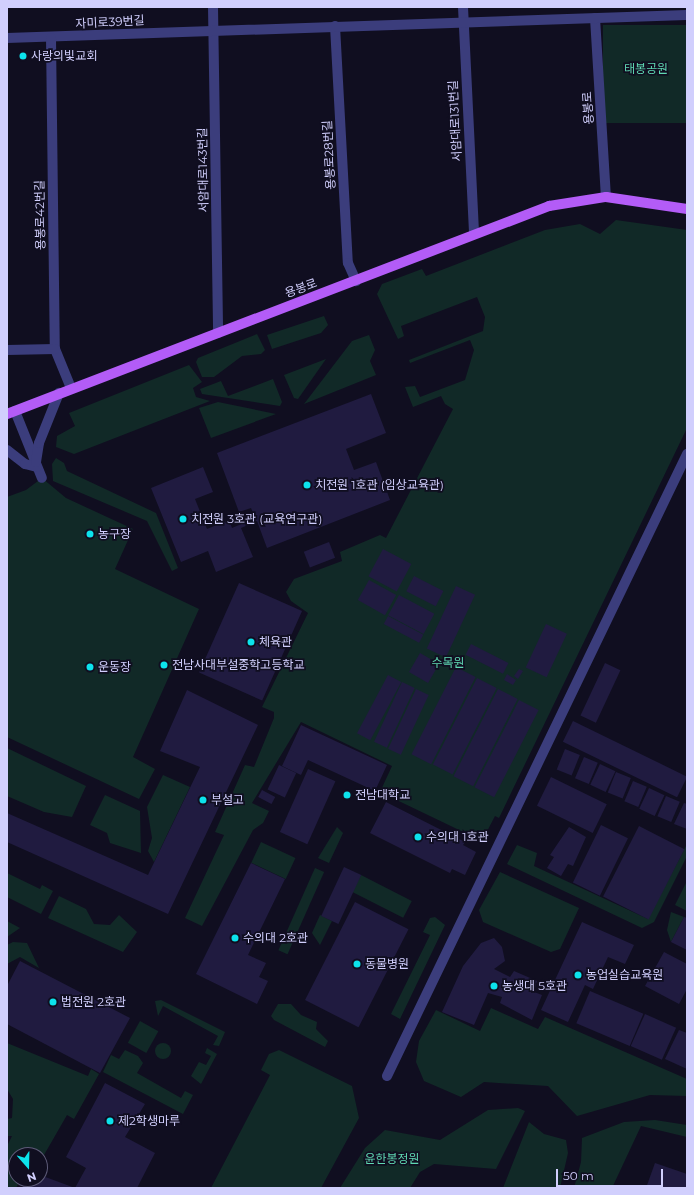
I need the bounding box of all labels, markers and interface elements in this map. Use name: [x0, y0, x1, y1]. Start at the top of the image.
street label: 자미로39번길: [75, 13, 145, 31]
place label: 사랑의빛교회: [31, 49, 97, 63]
marker: 사랑의빛교회: [18, 51, 28, 61]
park label: 태봉공원: [624, 62, 668, 76]
street label: 서암대로131번길: [446, 80, 464, 162]
street label: 용봉로: [580, 91, 596, 125]
street label: 용봉로28번길: [320, 120, 338, 190]
street label: 서암대로143번길: [195, 127, 211, 213]
street label: 용봉로42번길: [32, 180, 48, 250]
street label: 용봉로: [283, 276, 319, 300]
place label: 치전원 1호관 (임상교육관): [315, 478, 444, 492]
marker: 치전원 1호관 (임상교육관): [302, 480, 312, 490]
place label: 치전원 3호관 (교육연구관): [191, 512, 322, 526]
marker: 치전원 3호관 (교육연구관): [178, 514, 188, 524]
place label: 농구장: [98, 527, 131, 541]
marker: 농구장: [85, 529, 95, 539]
place label: 체육관: [259, 635, 292, 649]
marker: 체육관: [246, 637, 256, 647]
park label: 수목원: [431, 656, 465, 670]
place label: 전남사대부설중학고등학교: [172, 658, 304, 672]
place label: 운동장: [98, 660, 131, 674]
marker: 전남사대부설중학고등학교: [159, 660, 169, 670]
marker: 운동장: [85, 662, 95, 672]
place label: 전남대학교: [355, 788, 410, 802]
marker: 전남대학교: [342, 790, 352, 800]
place label: 부설고: [211, 793, 244, 807]
marker: 부설고: [198, 795, 208, 805]
place label: 수의대 1호관: [426, 830, 489, 844]
marker: 수의대 1호관: [413, 832, 423, 842]
place label: 수의대 2호관: [243, 931, 308, 945]
marker: 수의대 2호관: [230, 933, 240, 943]
place label: 동물병원: [365, 957, 409, 971]
marker: 동물병원: [352, 959, 362, 969]
place label: 농업실습교육원: [586, 968, 663, 982]
marker: 농업실습교육원: [573, 970, 583, 980]
place label: 농생대 5호관: [502, 979, 567, 993]
marker: 농생대 5호관: [489, 981, 499, 991]
place label: 법전원 2호관: [61, 995, 126, 1009]
marker: 법전원 2호관: [48, 997, 58, 1007]
place label: 제2학생마루: [118, 1114, 180, 1128]
marker: 제2학생마루: [105, 1116, 115, 1126]
north arrow: [8, 1147, 48, 1187]
park label: 윤한봉정원: [364, 1152, 420, 1166]
scale bar: [558, 1161, 665, 1187]
text: 50 m: [563, 1168, 594, 1183]
text: N: [25, 1169, 38, 1185]

